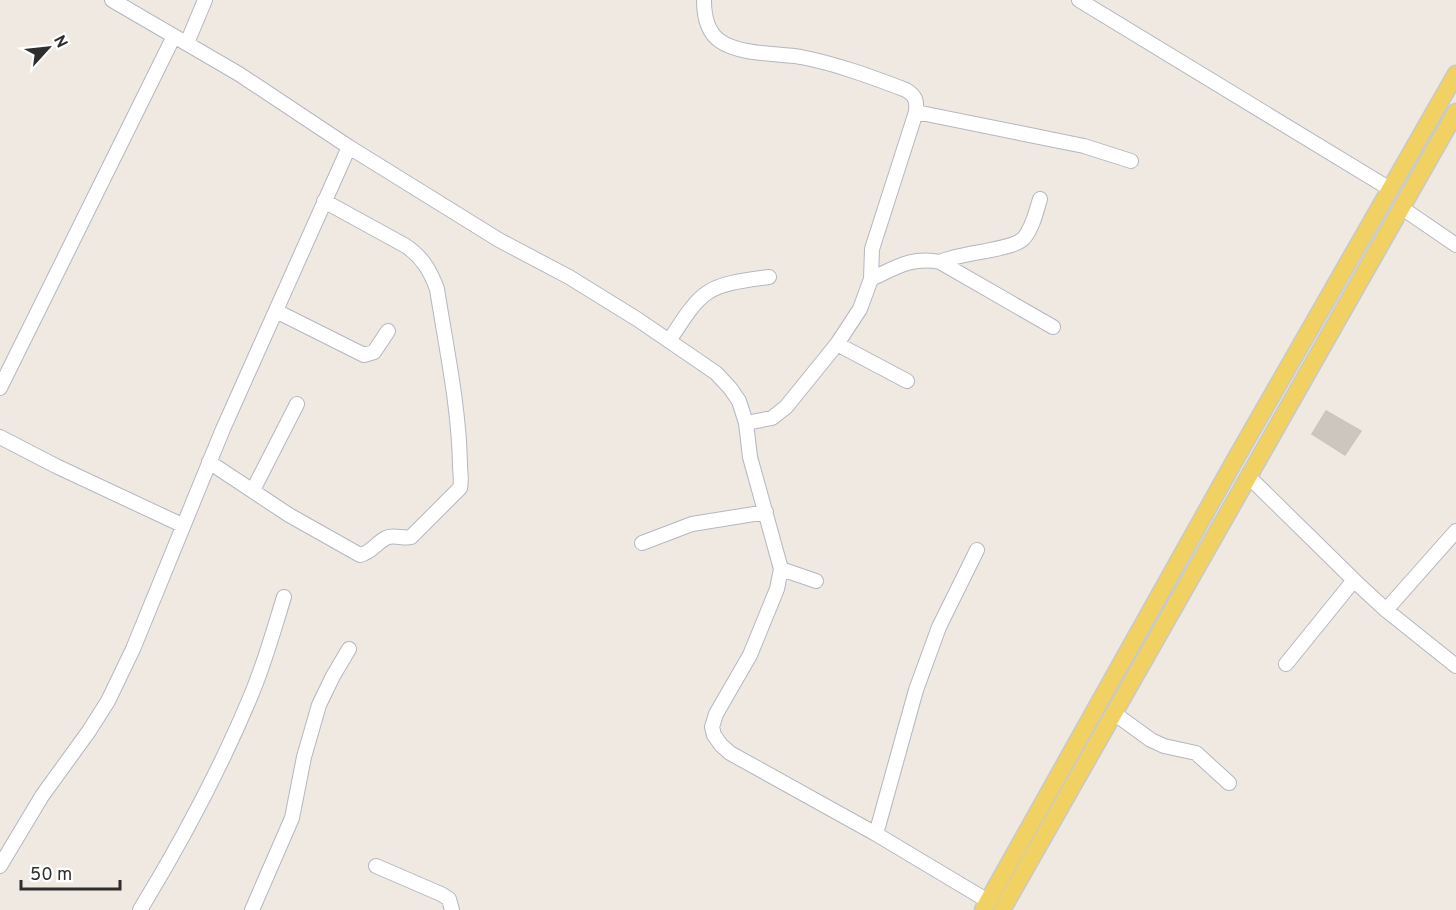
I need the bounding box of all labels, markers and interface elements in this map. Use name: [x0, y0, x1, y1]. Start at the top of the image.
north arrow: [18, 18, 78, 78]
text: N: [48, 32, 71, 52]
scale bar: [21, 853, 120, 891]
text: 50 m: [30, 864, 72, 887]

